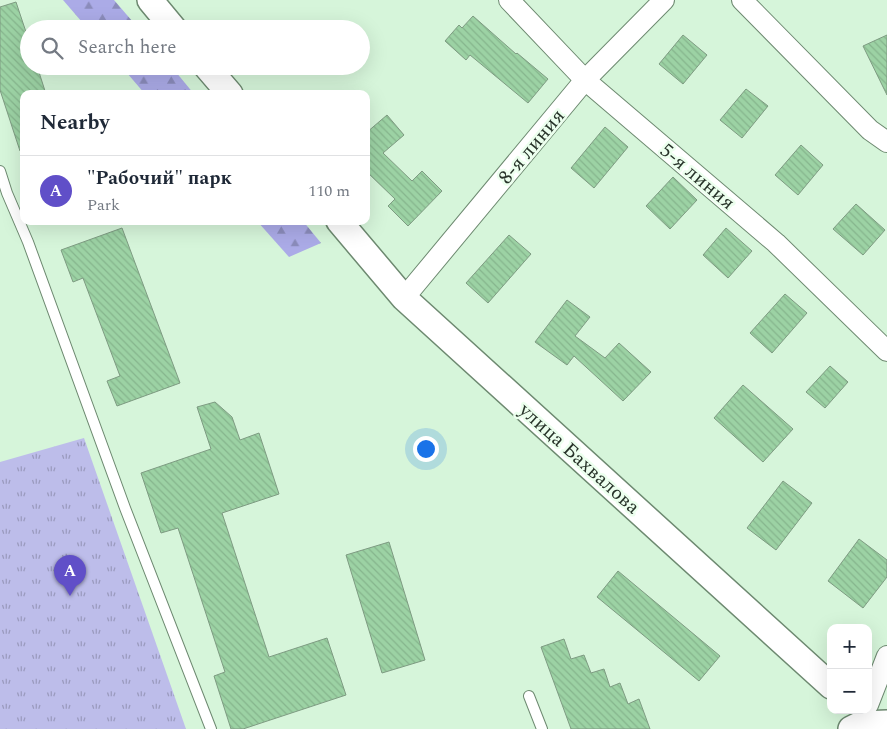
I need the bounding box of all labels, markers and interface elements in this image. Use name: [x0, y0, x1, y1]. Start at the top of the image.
search box: [20, 20, 370, 75]
text: Search here: [78, 33, 177, 62]
icon: search: [38, 34, 66, 62]
street label: 8-я линия: [491, 102, 572, 191]
text: Nearby: [40, 107, 110, 139]
street label: 5-я линия: [653, 136, 742, 217]
text: "Рабочий" парк: [87, 164, 232, 193]
text: A: [50, 179, 62, 203]
text: 110 m: [308, 179, 350, 203]
text: Park: [87, 193, 120, 217]
street label: улица Бахвалова: [511, 395, 647, 522]
your location: [413, 436, 439, 462]
pin: A: [54, 555, 86, 596]
map controls: [827, 624, 872, 714]
button: +: [827, 624, 872, 669]
button: −: [827, 669, 872, 714]

